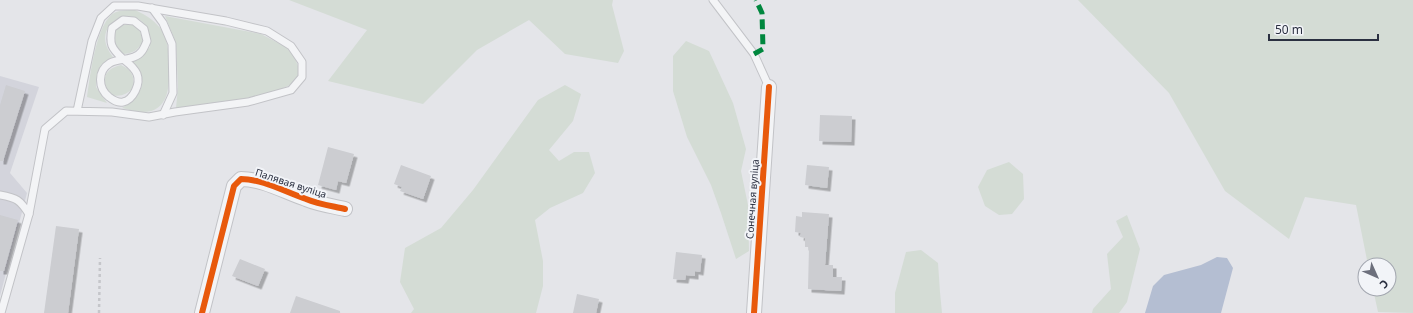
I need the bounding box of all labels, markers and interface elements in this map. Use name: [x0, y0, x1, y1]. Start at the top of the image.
scale bar: [1269, 16, 1378, 42]
text: 50 m: [1275, 21, 1303, 38]
street label: Сонечная вуліца: [742, 159, 762, 239]
street label: Палявая вуліца: [253, 165, 329, 201]
north arrow: [1357, 257, 1397, 297]
text: С: [1377, 277, 1392, 292]

